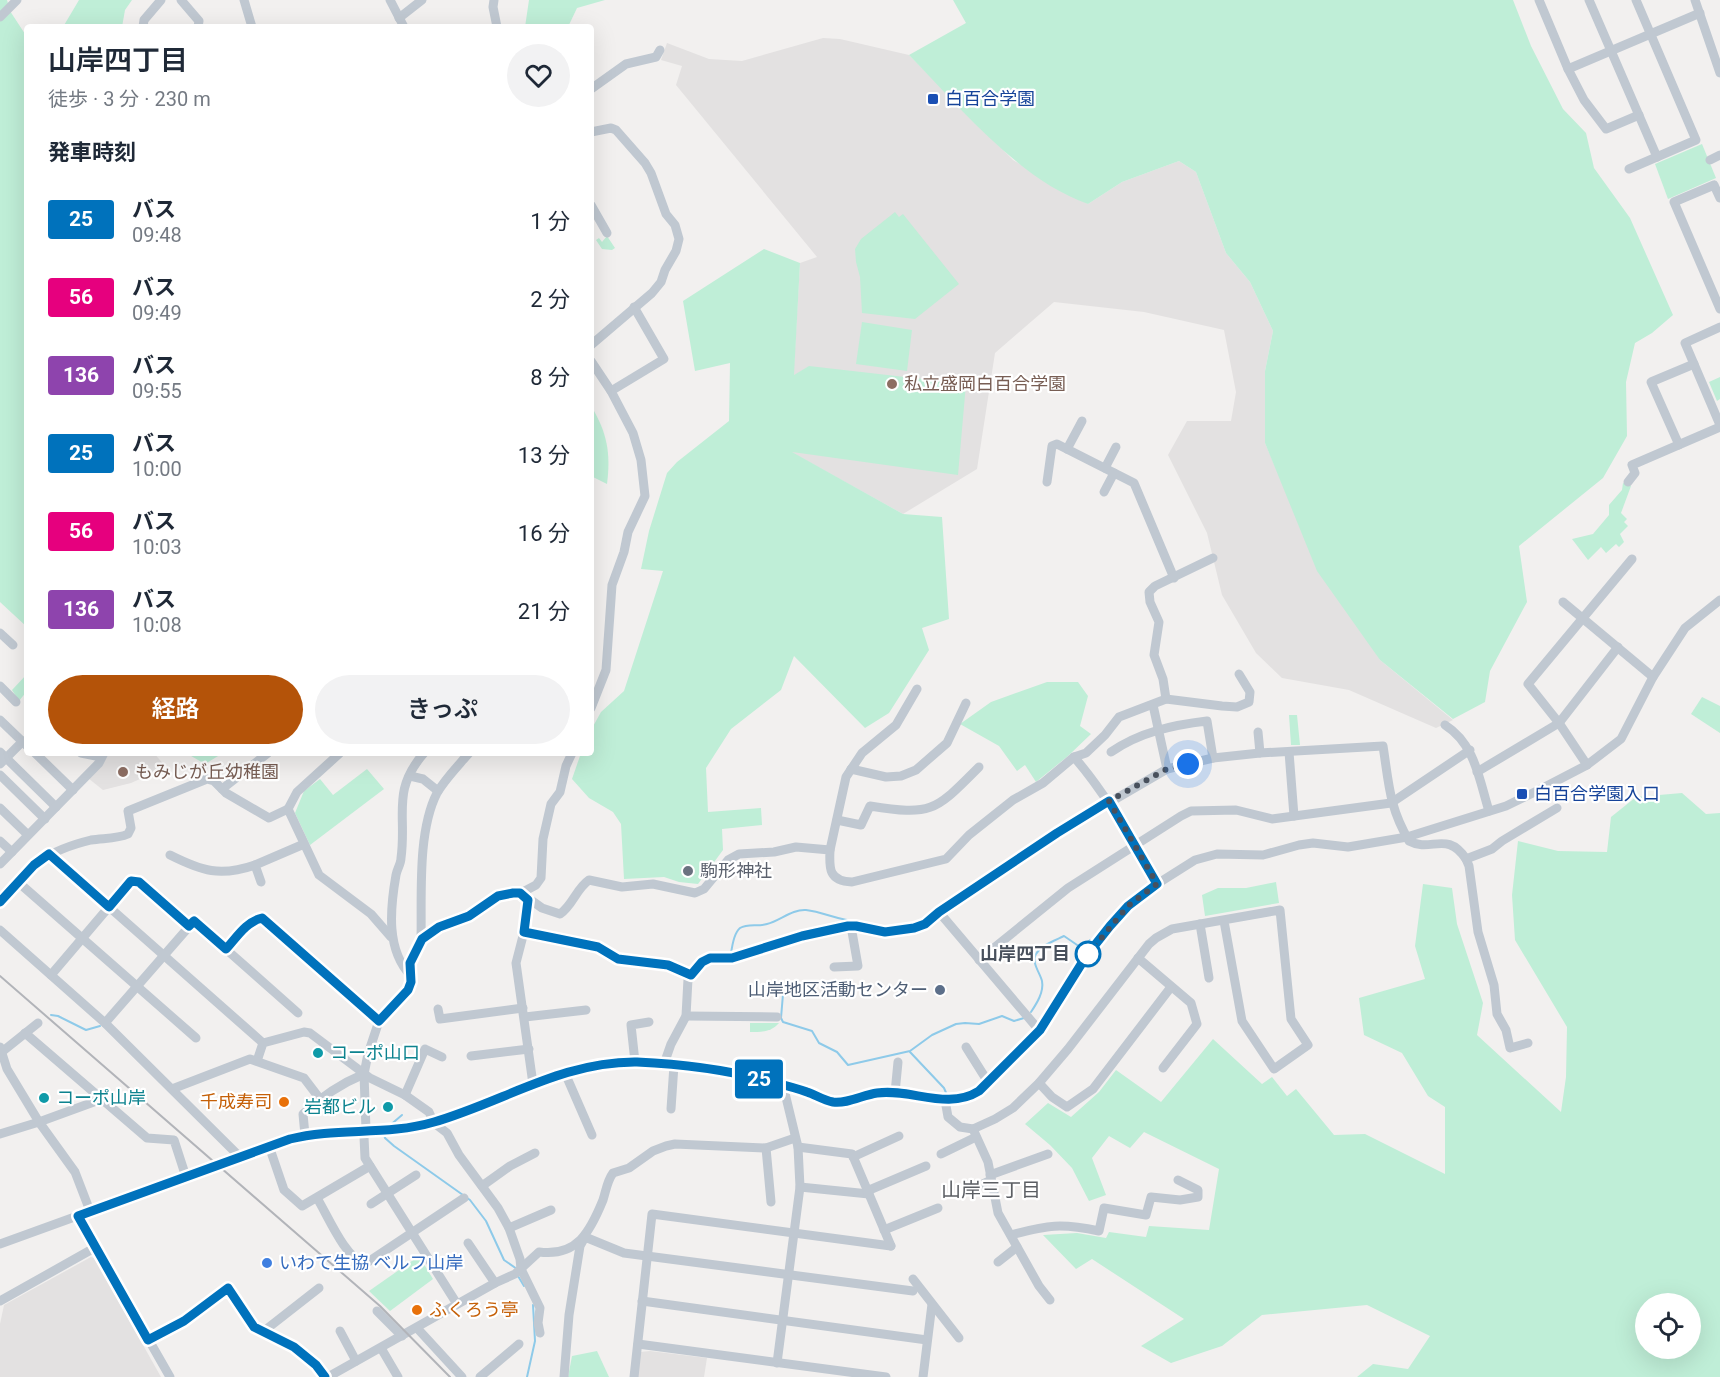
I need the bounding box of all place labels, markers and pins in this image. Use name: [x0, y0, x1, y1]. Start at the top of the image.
place label: 白百合学園: [945, 88, 1035, 109]
marker: 白百合学園: [926, 92, 940, 106]
place label: 私立盛岡白百合学園: [904, 373, 1066, 394]
marker: 私立盛岡白百合学園: [885, 377, 899, 391]
place label: もみじが丘幼稚園: [135, 761, 279, 782]
marker: もみじが丘幼稚園: [116, 765, 130, 779]
place label: 白百合学園入口: [1534, 783, 1660, 804]
marker: 白百合学園入口: [1515, 787, 1529, 801]
place label: 駒形神社: [700, 860, 772, 881]
marker: 駒形神社: [681, 864, 695, 878]
marker: 山岸四丁目: [1075, 941, 1101, 967]
place label: 山岸四丁目: [980, 943, 1070, 964]
place label: 山岸地区活動センター: [748, 979, 928, 1000]
marker: 山岸地区活動センター: [933, 983, 947, 997]
place label: コーポ山口: [330, 1042, 420, 1063]
marker: コーポ山口: [311, 1046, 325, 1060]
place label: コーポ山岸: [56, 1087, 146, 1108]
marker: コーポ山岸: [37, 1091, 51, 1105]
place label: 千成寿司: [200, 1091, 272, 1112]
marker: 千成寿司: [277, 1095, 291, 1109]
place label: 岩都ビル: [304, 1096, 376, 1117]
marker: 岩都ビル: [381, 1100, 395, 1114]
place label: いわて生協 ベルフ山岸: [279, 1252, 463, 1273]
marker: いわて生協 ベルフ山岸: [260, 1256, 274, 1270]
place label: ふくろう亭: [429, 1299, 519, 1320]
marker: ふくろう亭: [410, 1303, 424, 1317]

